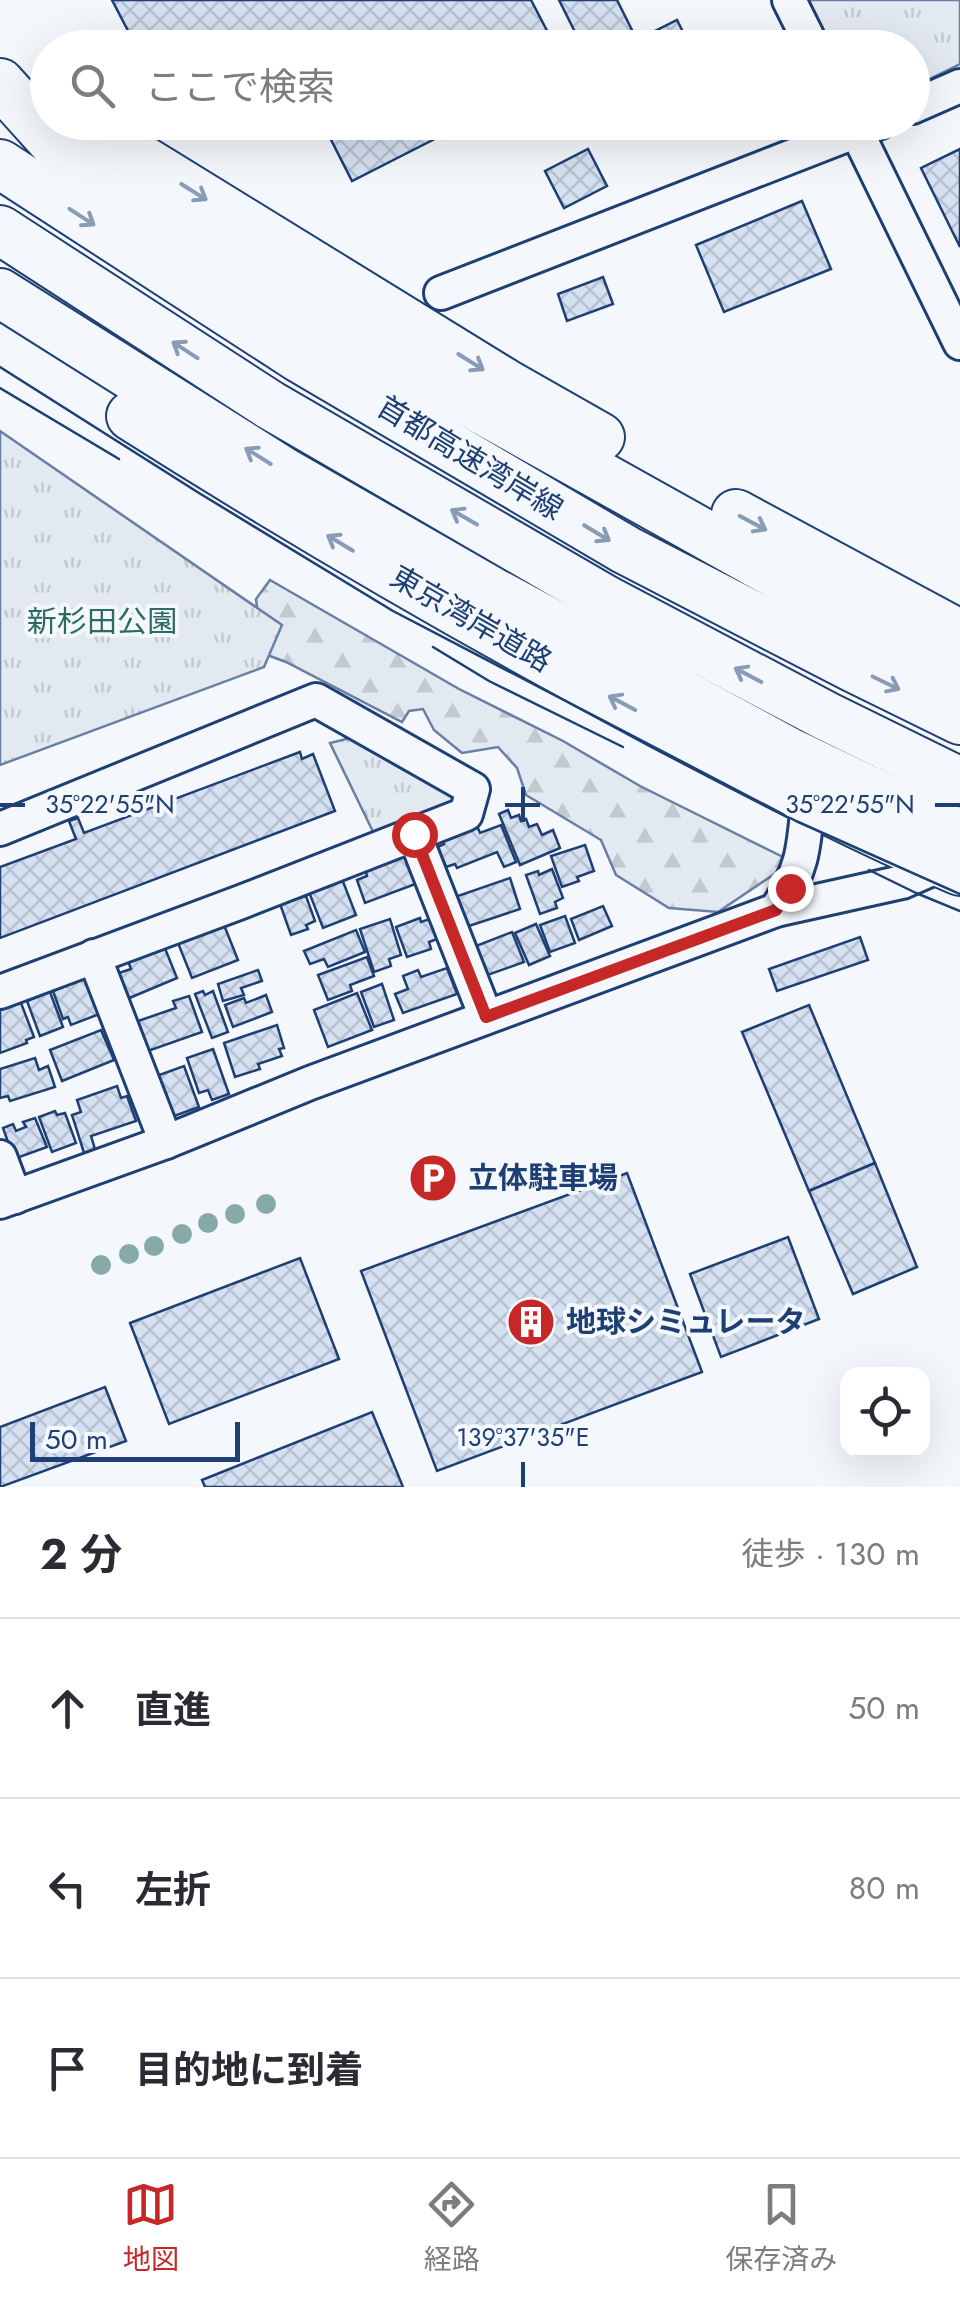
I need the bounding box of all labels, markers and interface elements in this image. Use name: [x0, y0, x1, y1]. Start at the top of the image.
search box: [30, 30, 930, 140]
icon: search: [65, 58, 120, 113]
text: ここで検索: [145, 59, 335, 114]
one-way arrow: [179, 182, 208, 202]
one-way arrow: [67, 206, 96, 227]
one-way arrow: [172, 340, 200, 361]
one-way arrow: [456, 352, 484, 372]
street label: 首都高速湾岸線: [369, 385, 571, 530]
one-way arrow: [244, 446, 273, 467]
one-way arrow: [450, 507, 479, 527]
one-way arrow: [737, 514, 767, 534]
one-way arrow: [582, 523, 611, 543]
one-way arrow: [326, 533, 355, 553]
street label: 東京湾岸道路: [383, 555, 560, 682]
park label: 新杉田公園: [27, 600, 177, 643]
one-way arrow: [734, 665, 764, 684]
one-way arrow: [870, 674, 900, 693]
one-way arrow: [608, 693, 638, 712]
text: 35°22'55"N: [45, 786, 175, 822]
text: 35°22'55"N: [785, 786, 915, 822]
route start: [392, 812, 438, 858]
route end: [768, 866, 814, 912]
parking icon: 立体駐車場: [407, 1152, 459, 1204]
place label: 立体駐車場: [468, 1156, 618, 1199]
building icon: 地球シミュレータ: [505, 1296, 557, 1348]
place label: 地球シミュレータ: [566, 1300, 805, 1343]
map controls: [840, 1367, 930, 1457]
button: locate: [840, 1367, 930, 1457]
scale bar: [30, 1417, 240, 1462]
text: 50 m: [45, 1419, 108, 1460]
text: 139°37'35"E: [457, 1419, 589, 1455]
text: 2 分: [40, 1524, 122, 1585]
text: 徒歩 · 130 m: [742, 1531, 920, 1577]
icon: ahead: [40, 1681, 95, 1736]
text: 直進: [135, 1682, 211, 1737]
text: 50 m: [848, 1685, 920, 1731]
icon: left: [40, 1861, 95, 1916]
text: 左折: [135, 1862, 211, 1917]
text: 80 m: [849, 1865, 920, 1911]
icon: arrive: [40, 2041, 95, 2096]
text: 目的地に到着: [135, 2042, 363, 2097]
tab: 地図: [123, 2177, 179, 2280]
tab: 経路: [424, 2177, 480, 2280]
tab: 保存済み: [725, 2177, 837, 2280]

